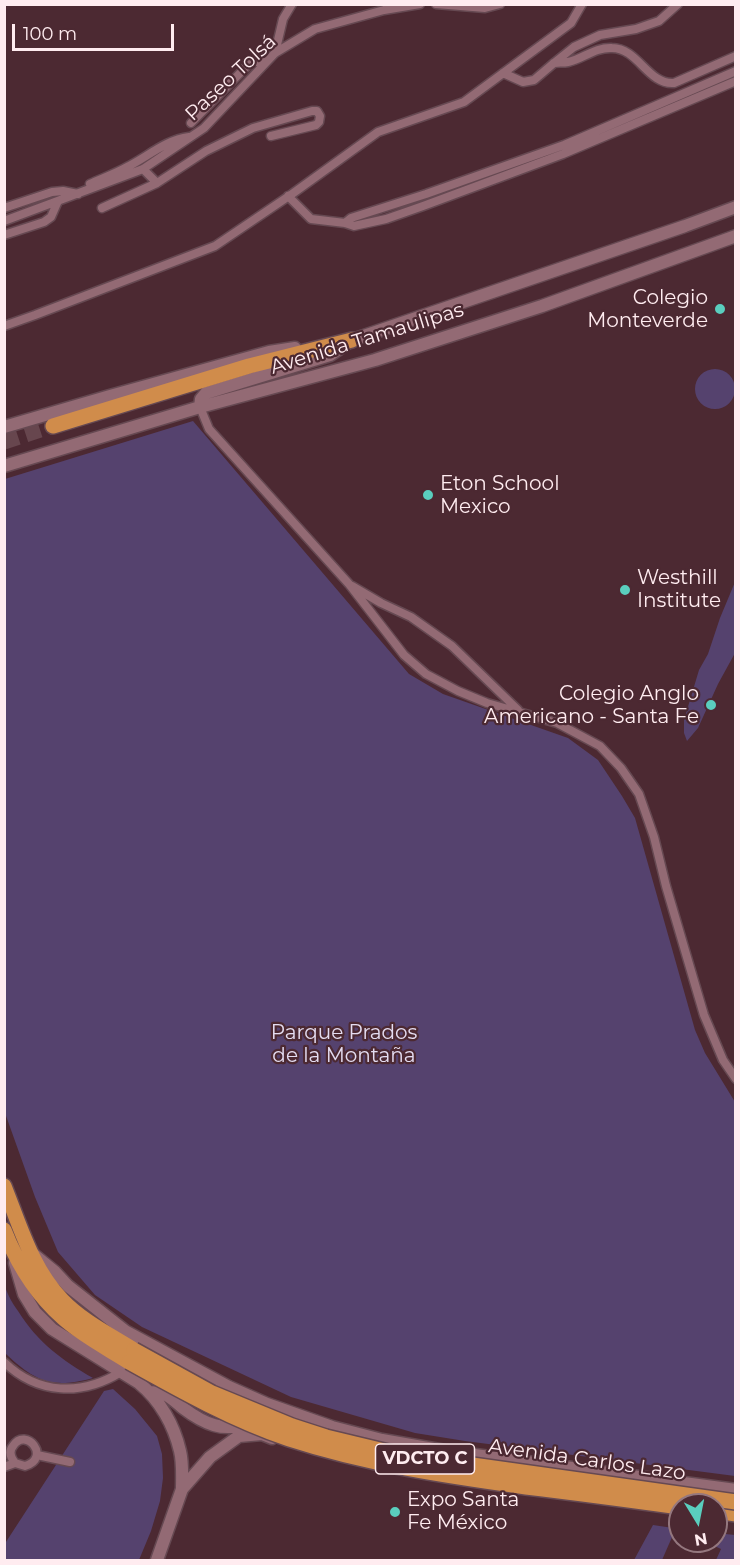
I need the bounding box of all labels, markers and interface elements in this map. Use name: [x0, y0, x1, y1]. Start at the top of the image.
scale bar: [15, 12, 177, 50]
text: 100 m: [23, 23, 77, 45]
street label: Paseo Tolsá: [181, 30, 281, 126]
place label: Colegio Monteverde: [587, 286, 708, 333]
street label: Avenida Tamaulipas: [267, 298, 467, 380]
marker: Colegio Monteverde: [713, 302, 727, 316]
place label: Eton School Mexico: [440, 472, 560, 519]
marker: Eton School Mexico: [421, 488, 435, 502]
place label: Westhill Institute: [637, 566, 721, 613]
marker: Westhill Institute: [618, 583, 632, 597]
place label: Colegio Anglo Americano - Santa Fe: [484, 682, 699, 729]
marker: Colegio Anglo Americano - Santa Fe: [704, 698, 718, 712]
park label: Parque Prados de la Montaña: [271, 1021, 417, 1068]
street label: Avenida Carlos Lazo: [487, 1434, 687, 1486]
road number: VDCTO C: [376, 1444, 474, 1474]
place label: Expo Santa Fe México: [407, 1488, 519, 1535]
north arrow: [668, 1493, 728, 1553]
marker: Expo Santa Fe México: [388, 1505, 402, 1519]
text: N: [693, 1529, 709, 1550]

